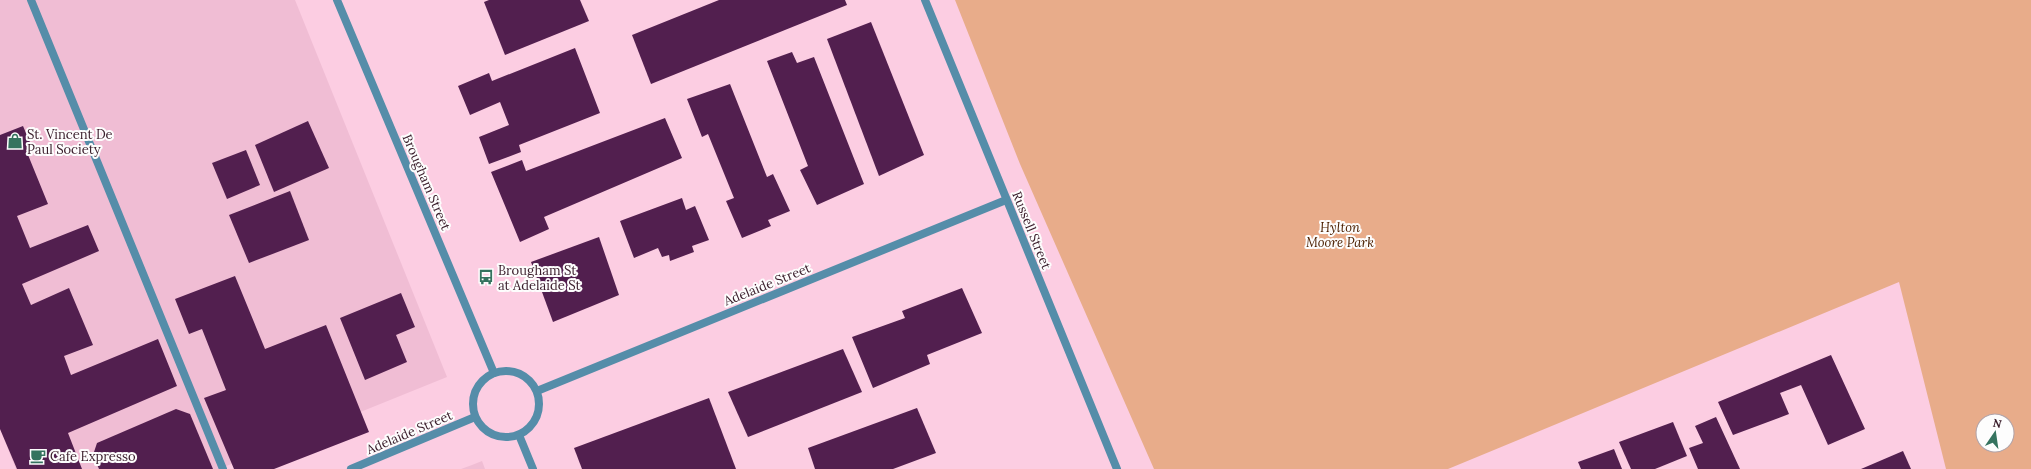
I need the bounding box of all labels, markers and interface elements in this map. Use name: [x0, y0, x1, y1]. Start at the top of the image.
place label: St. Vincent De Paul Society: [27, 126, 113, 158]
shop icon: St. Vincent De Paul Society: [6, 132, 24, 150]
street label: Brougham Street: [399, 132, 454, 233]
street label: Russell Street: [1008, 189, 1055, 272]
park label: Hylton Moore Park: [1306, 219, 1374, 251]
street label: Adelaide Street: [720, 259, 813, 310]
place label: Brougham St at Adelaide St: [498, 262, 581, 294]
bus stop icon: Brougham St at Adelaide St: [477, 268, 495, 286]
street label: Adelaide Street: [363, 407, 455, 459]
north arrow: [1975, 413, 2015, 453]
text: N: [1992, 415, 2003, 431]
cafe icon: Cafe Expresso: [29, 447, 47, 465]
place label: Cafe Expresso: [50, 448, 136, 465]

